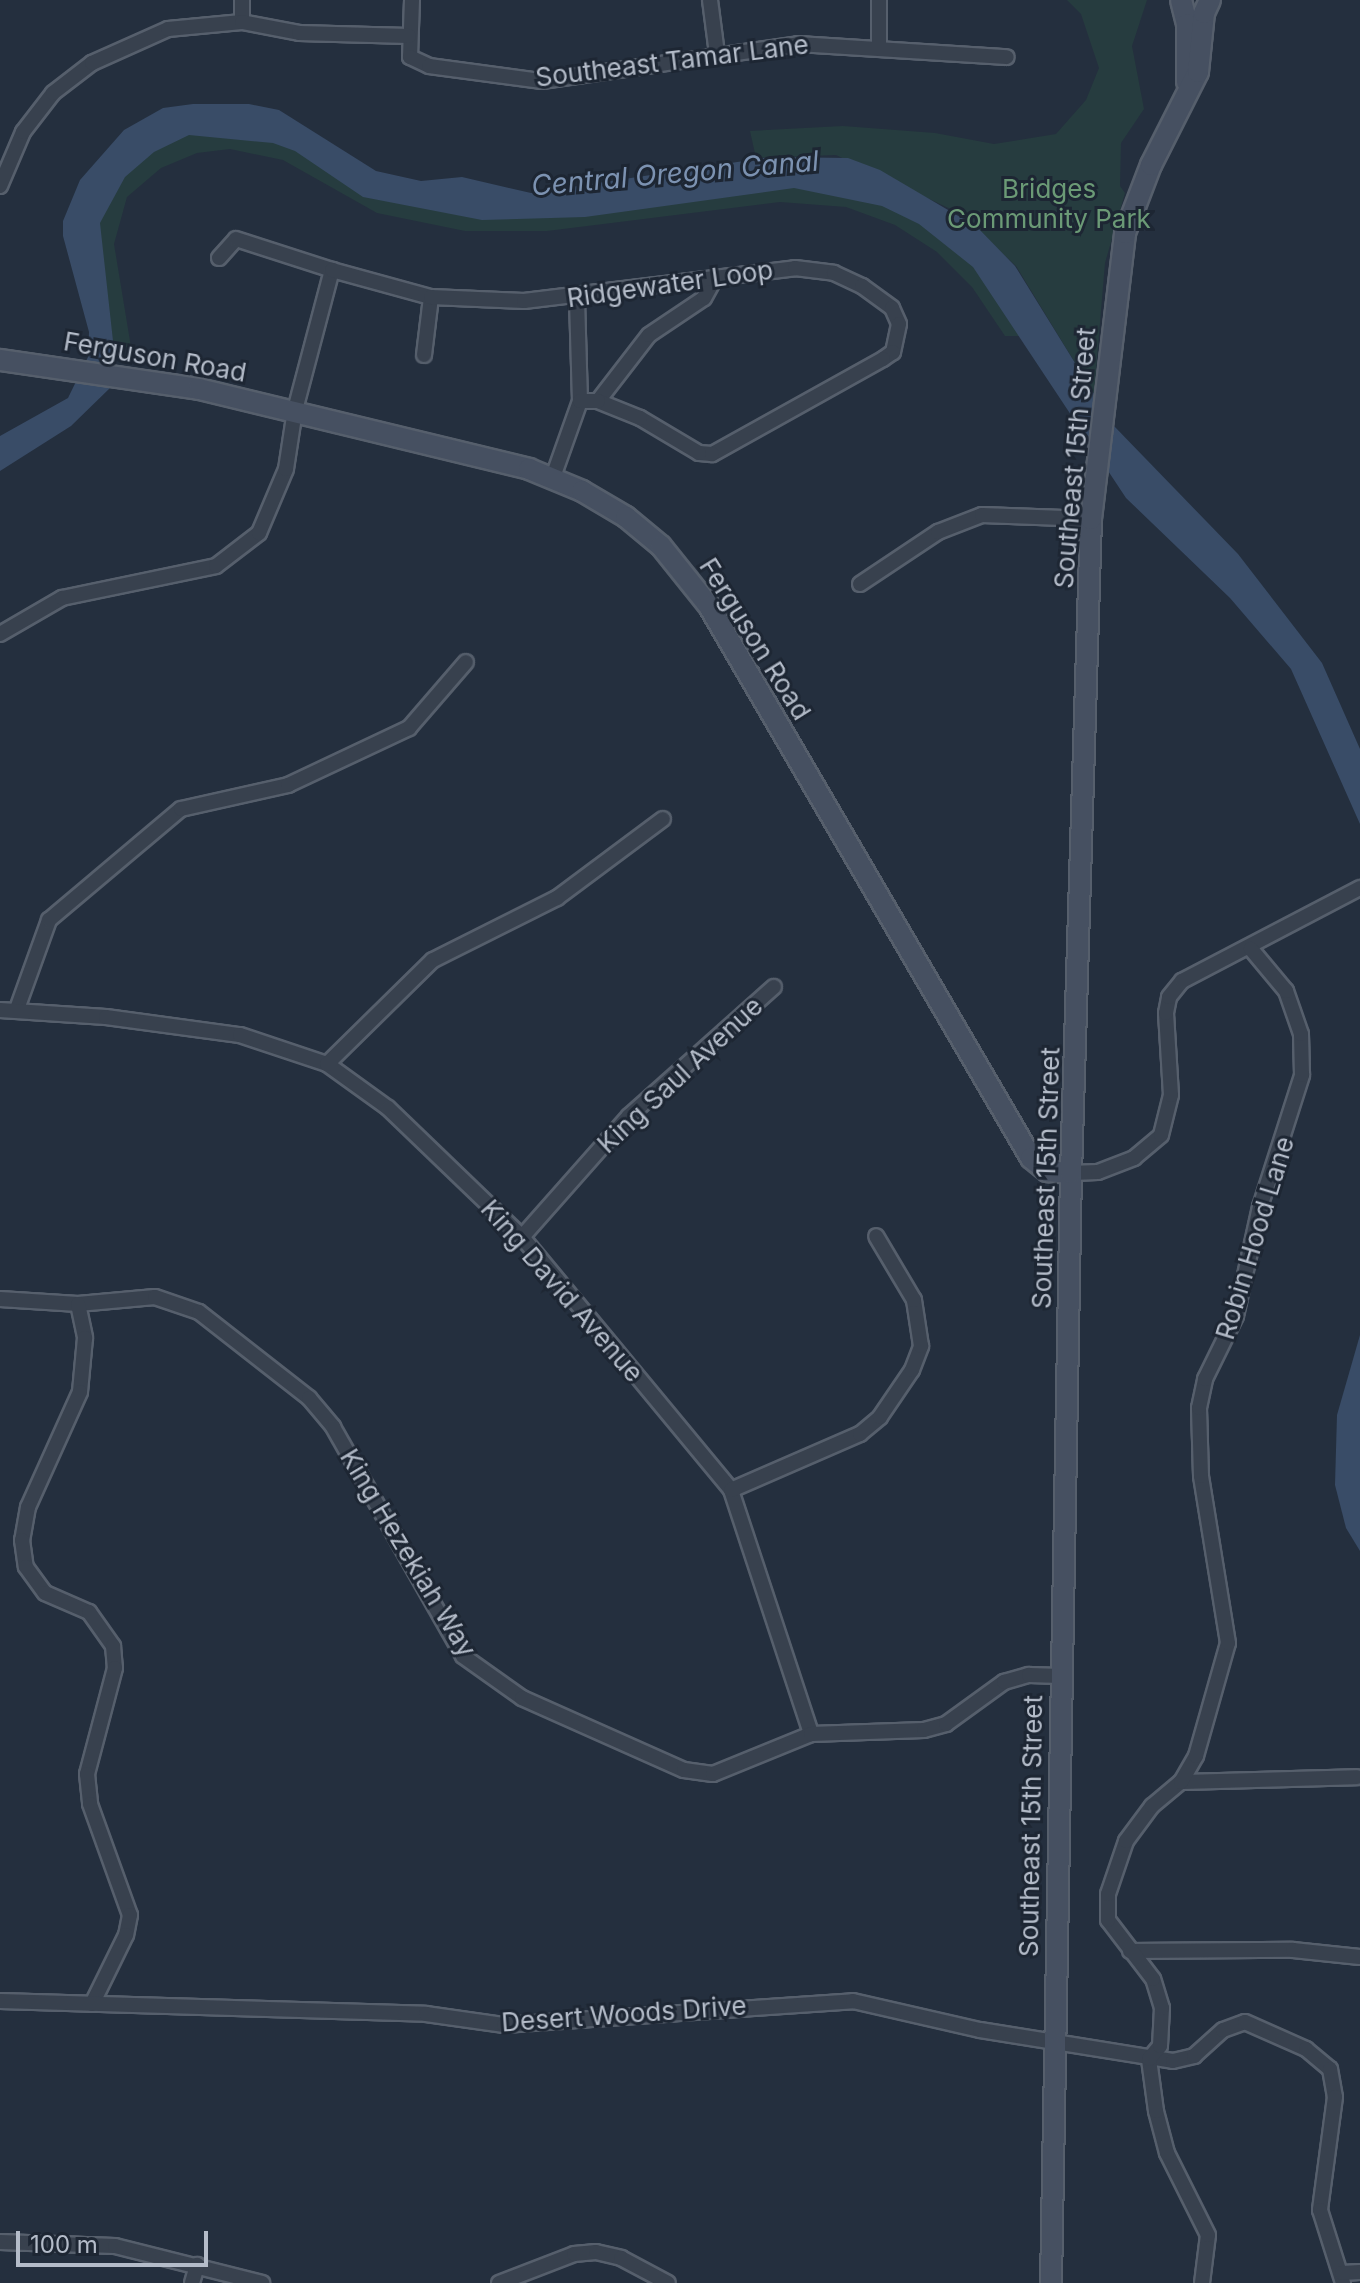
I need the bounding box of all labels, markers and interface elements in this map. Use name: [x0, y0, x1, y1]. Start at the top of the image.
street label: Southeast Tamar Lane: [534, 29, 810, 93]
water label: Central Oregon Canal: [530, 144, 820, 202]
park label: Bridges Community Park: [947, 173, 1151, 234]
street label: Ridgewater Loop: [565, 254, 775, 314]
street label: Ferguson Road: [61, 326, 249, 388]
street label: Southeast 15th Street: [1048, 326, 1102, 590]
street label: Ferguson Road: [693, 552, 817, 726]
street label: King Saul Avenue: [591, 990, 769, 1160]
street label: Southeast 15th Street: [1026, 1047, 1066, 1309]
street label: Robin Hood Lane: [1209, 1133, 1301, 1343]
street label: King David Avenue: [474, 1194, 650, 1388]
street label: King Hezekiah Way: [334, 1443, 482, 1663]
street label: Southeast 15th Street: [1013, 1695, 1049, 1957]
street label: Desert Woods Drive: [500, 1990, 748, 2038]
scale bar: [20, 2215, 212, 2265]
text: 100 m: [30, 2230, 98, 2259]

